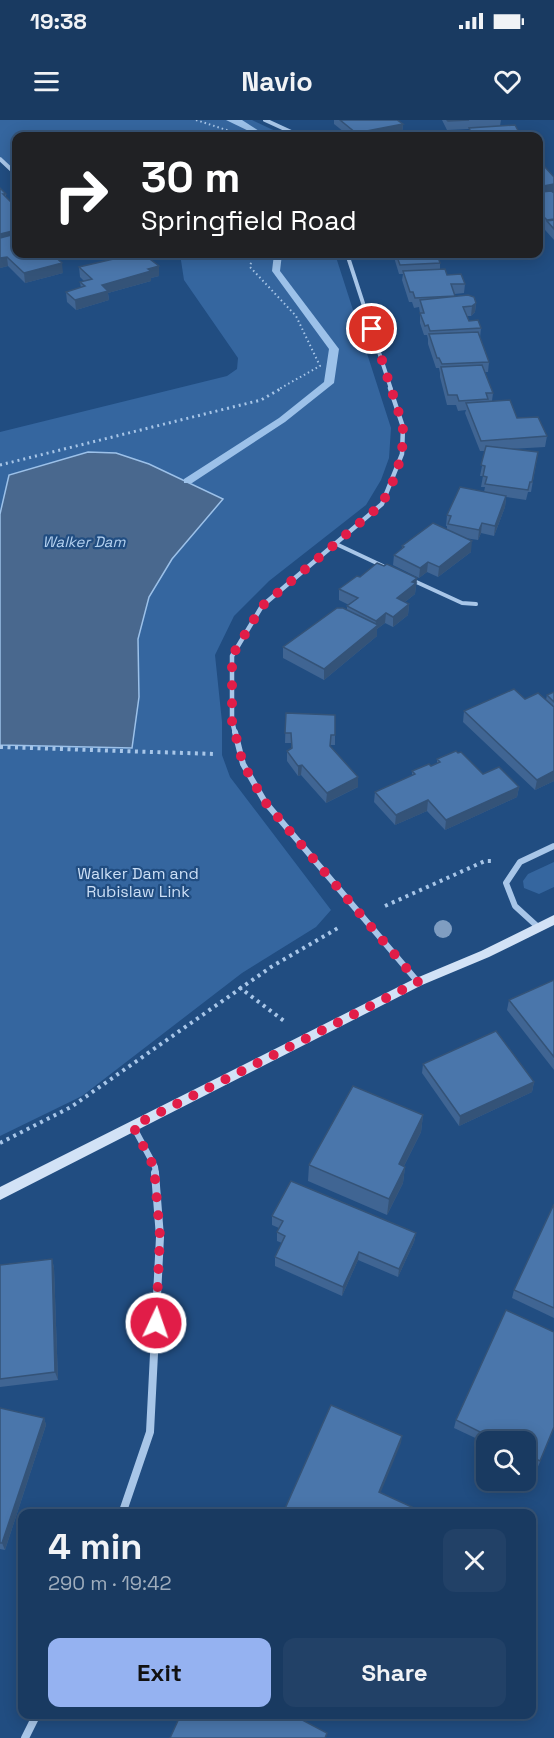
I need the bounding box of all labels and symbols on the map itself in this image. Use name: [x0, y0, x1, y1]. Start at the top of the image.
pin: [346, 303, 397, 354]
water label: Walker Dam: [43, 532, 126, 551]
park label: Walker Dam and Rubislaw Link: [77, 863, 199, 902]
position arrow: [124, 1291, 188, 1355]

